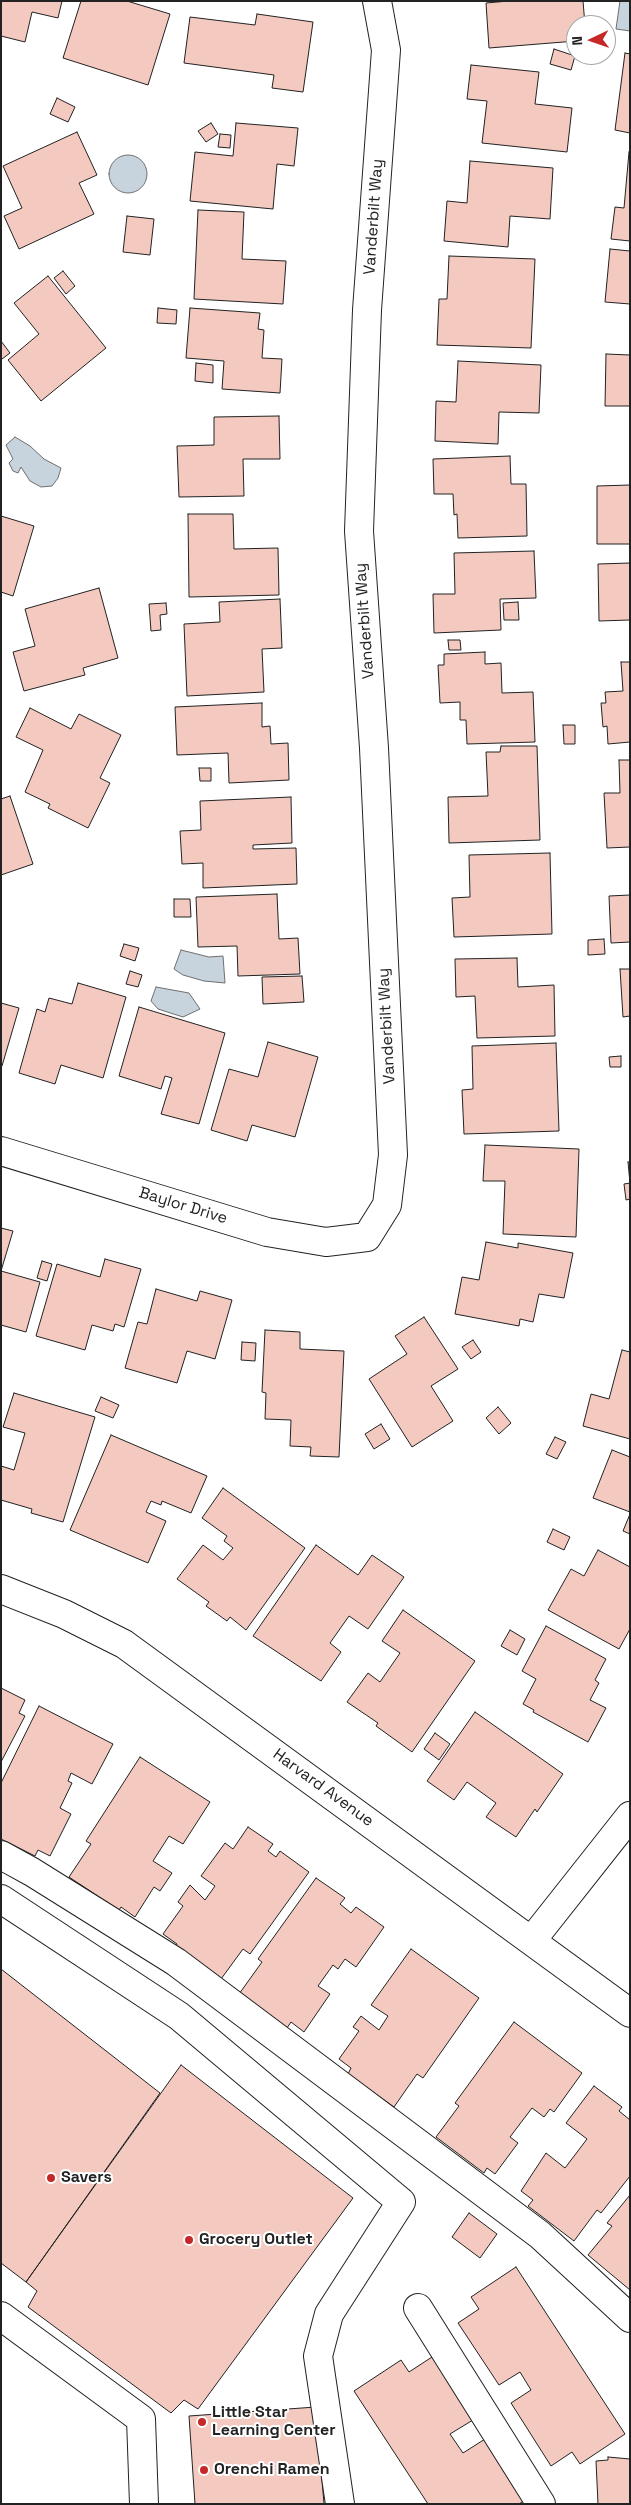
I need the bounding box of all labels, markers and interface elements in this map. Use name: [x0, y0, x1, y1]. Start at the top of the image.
north arrow: [566, 15, 616, 65]
text: N: [568, 36, 586, 46]
street label: Vanderbilt Way: [360, 158, 388, 276]
street label: Vanderbilt Way: [351, 562, 379, 680]
street label: Vanderbilt Way: [374, 967, 400, 1085]
street label: Baylor Drive: [136, 1183, 230, 1229]
street label: Harvard Avenue: [269, 1745, 377, 1831]
place label: Savers: [61, 2168, 112, 2188]
marker: Savers: [45, 2172, 57, 2184]
place label: Grocery Outlet: [199, 2230, 313, 2250]
marker: Grocery Outlet: [183, 2234, 195, 2246]
place label: Little Star Learning Center: [212, 2403, 335, 2441]
marker: Little Star Learning Center: [196, 2416, 208, 2428]
place label: Orenchi Ramen: [214, 2460, 330, 2480]
marker: Orenchi Ramen: [198, 2464, 210, 2476]

